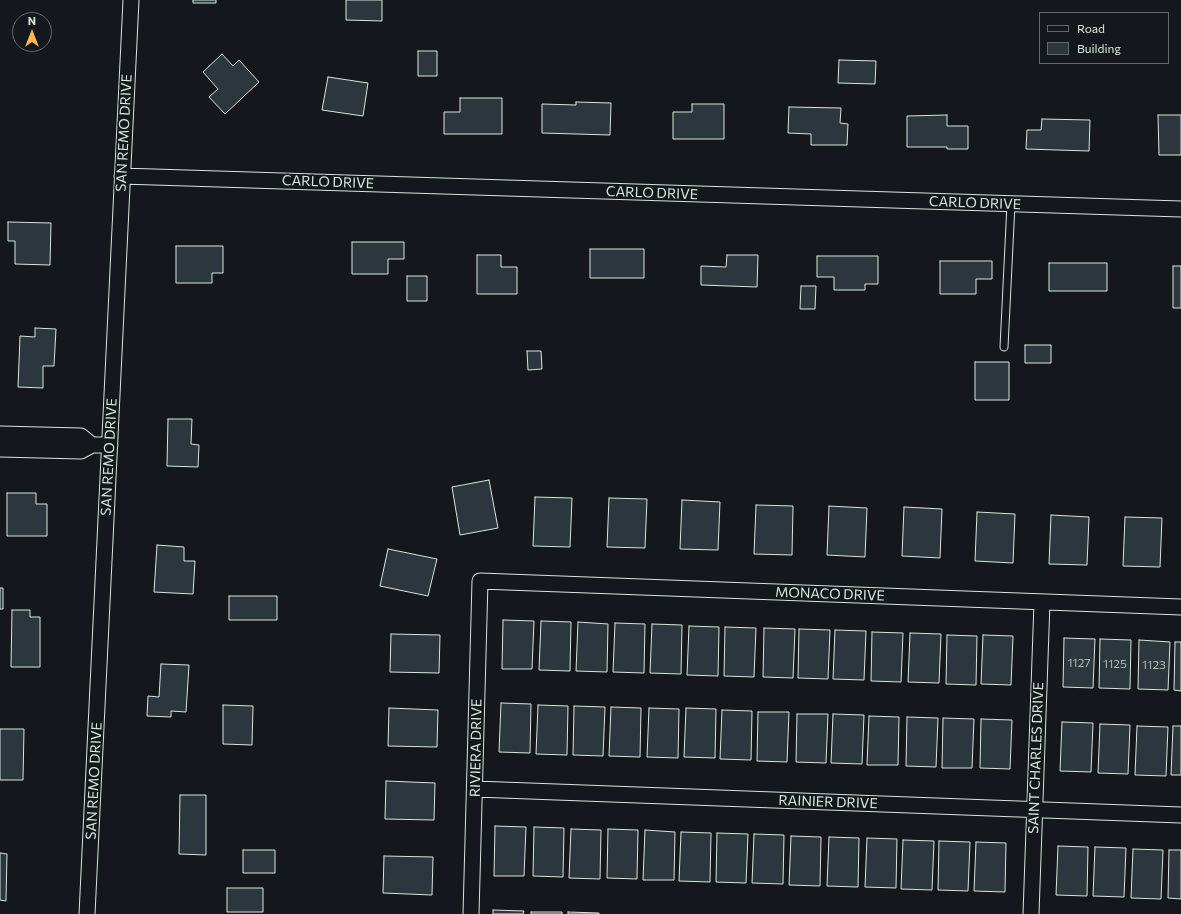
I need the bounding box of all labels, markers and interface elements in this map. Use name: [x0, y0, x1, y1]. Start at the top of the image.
north arrow: [12, 12, 52, 52]
legend: [1039, 12, 1169, 64]
text: N: [28, 14, 36, 27]
text: Road: [1077, 21, 1105, 35]
text: Building: [1077, 41, 1121, 55]
street label: SAN REMO DRIVE: [113, 74, 135, 192]
street label: CARLO DRIVE: [282, 172, 374, 192]
street label: CARLO DRIVE: [606, 183, 698, 203]
street label: CARLO DRIVE: [929, 193, 1021, 213]
street label: SAN REMO DRIVE: [98, 398, 120, 516]
street label: MONACO DRIVE: [775, 584, 885, 604]
house number: 1127: [1067, 656, 1091, 670]
house number: 1125: [1103, 657, 1127, 671]
house number: 1123: [1142, 658, 1166, 672]
street label: SAINT CHARLES DRIVE: [1025, 682, 1047, 834]
street label: RIVIERA DRIVE: [467, 699, 485, 797]
street label: SAN REMO DRIVE: [83, 722, 105, 840]
street label: RAINIER DRIVE: [778, 792, 878, 812]

